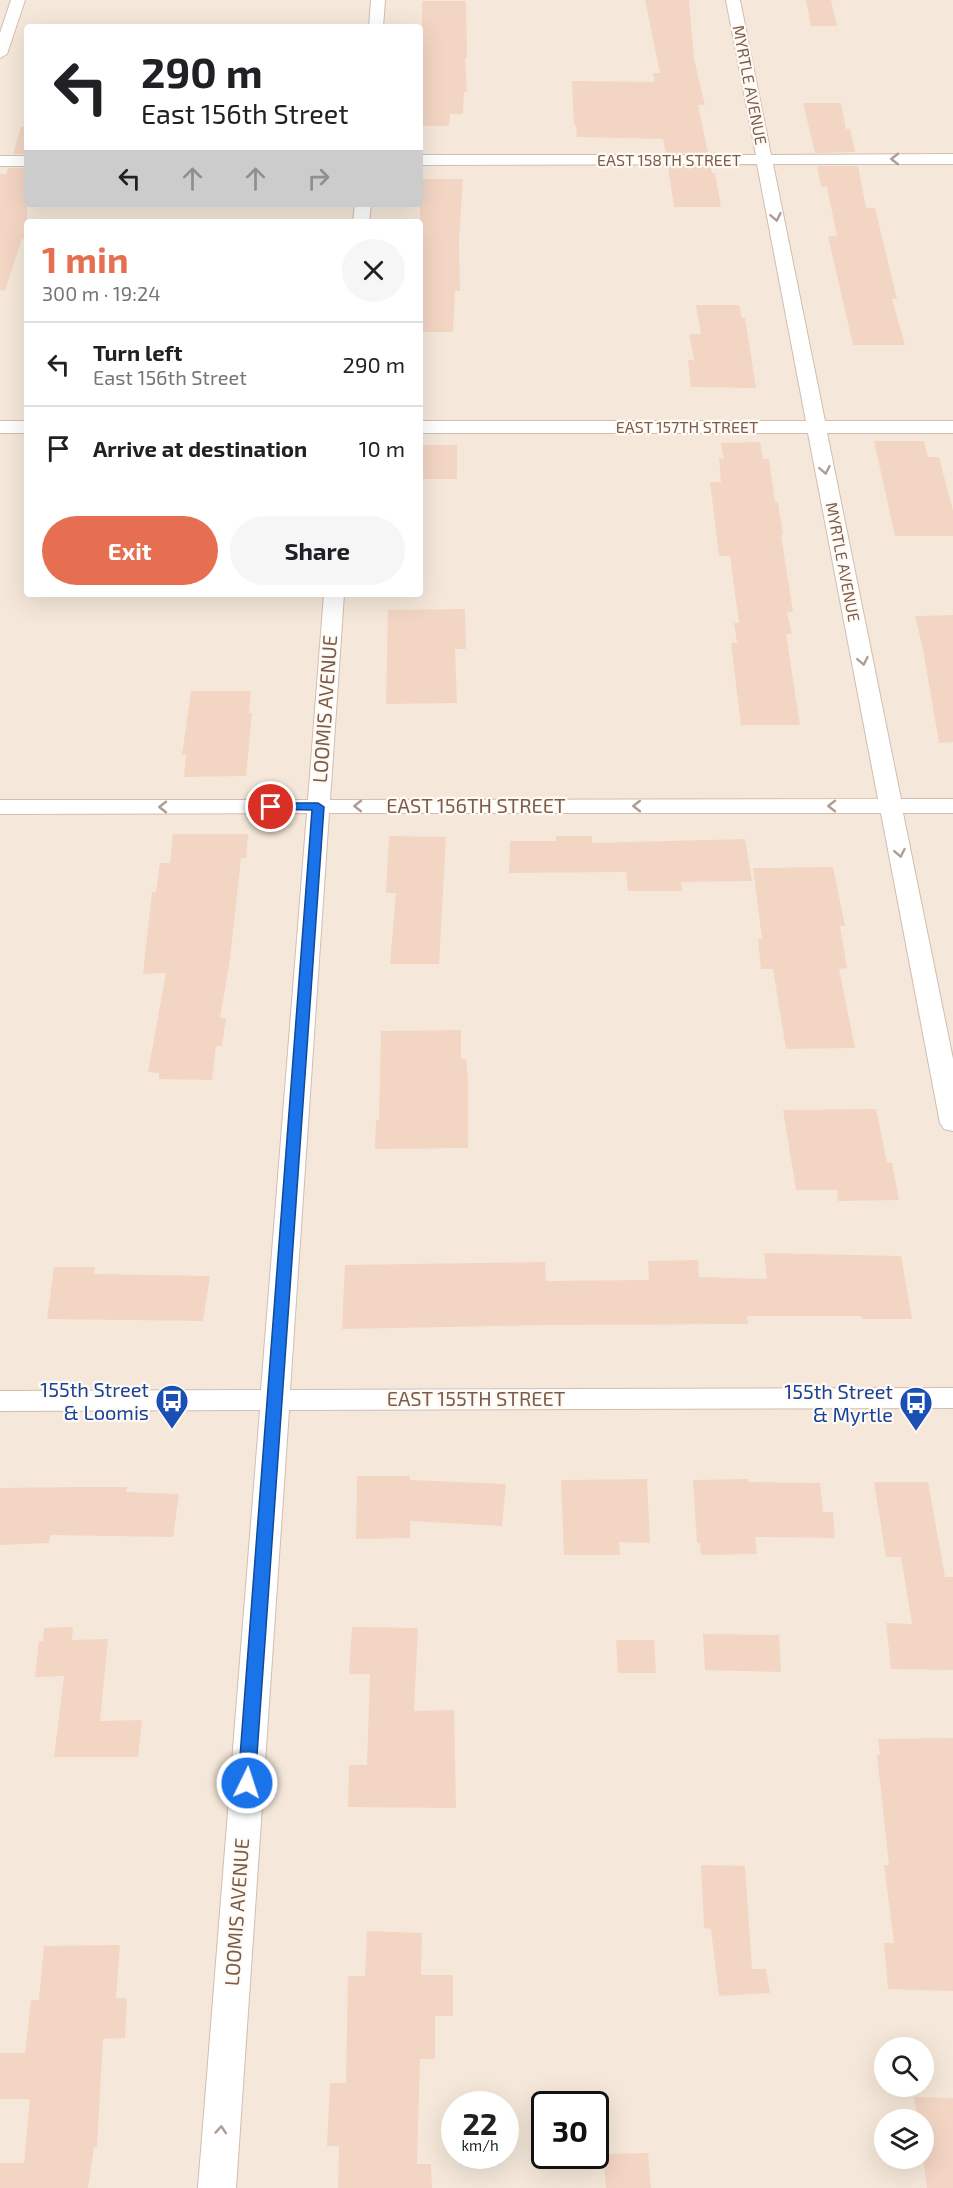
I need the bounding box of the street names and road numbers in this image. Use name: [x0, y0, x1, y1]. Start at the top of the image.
street label: MYRTLE AVENUE: [730, 23, 771, 146]
street label: EAST 158TH STREET: [597, 150, 741, 169]
street label: EAST 157TH STREET: [616, 417, 758, 436]
street label: MYRTLE AVENUE: [823, 500, 864, 623]
street label: LOOMIS AVENUE: [307, 634, 341, 784]
street label: EAST 156TH STREET: [386, 793, 566, 817]
street label: EAST 155TH STREET: [387, 1386, 566, 1410]
street label: LOOMIS AVENUE: [219, 1837, 253, 1987]

